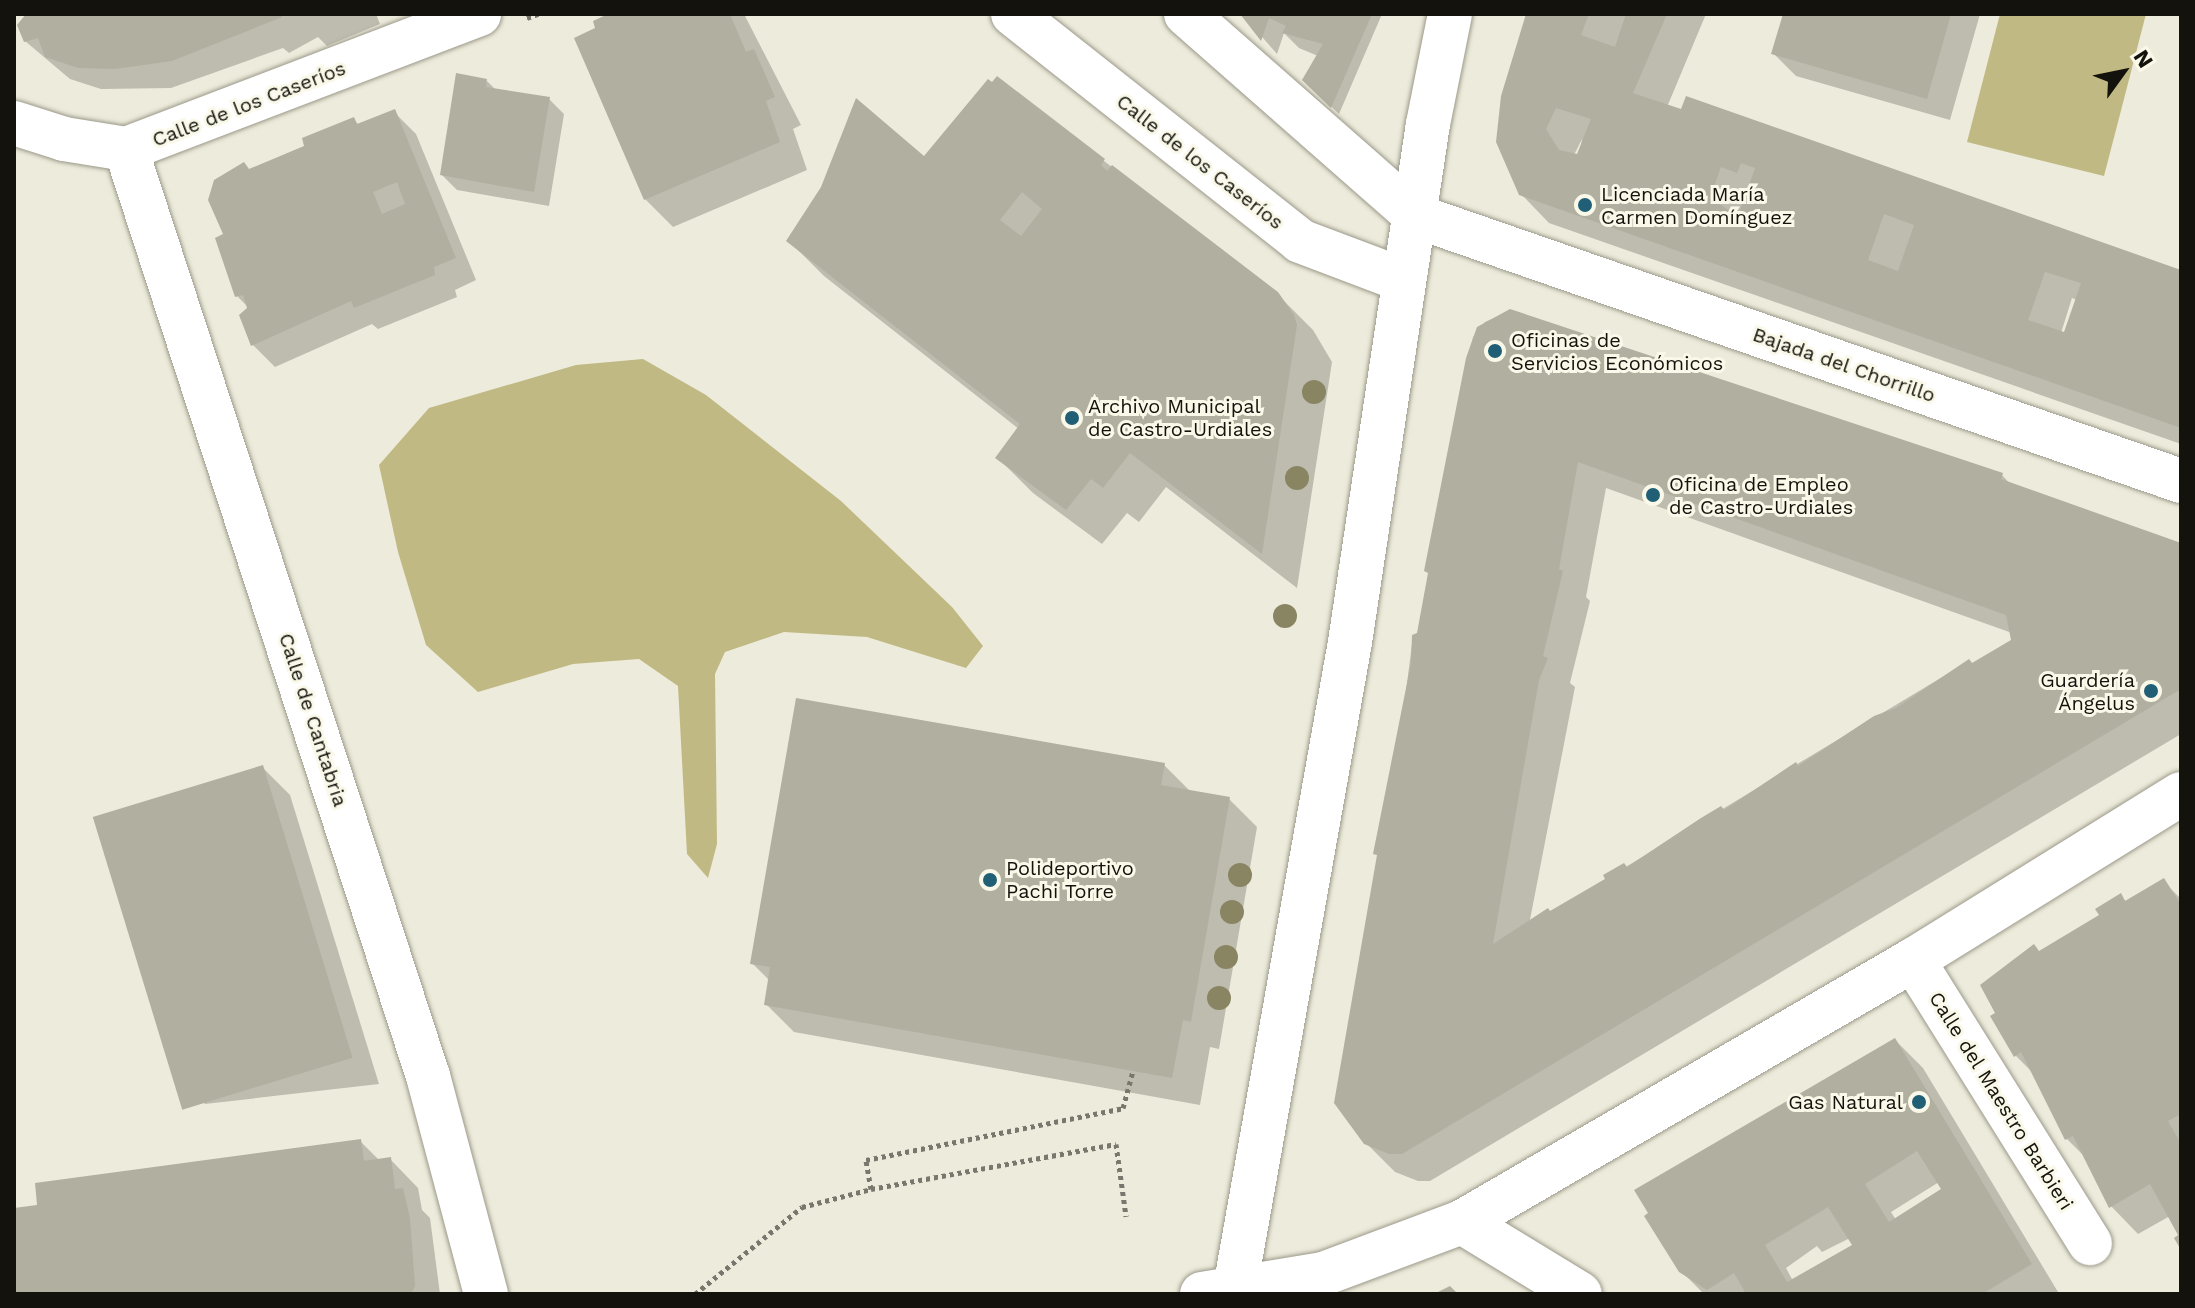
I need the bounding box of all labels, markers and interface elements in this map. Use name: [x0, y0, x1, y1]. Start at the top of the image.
north arrow: [2083, 32, 2163, 112]
text: N: [2129, 45, 2158, 72]
street label: Calle de los Caseríos: [149, 56, 349, 152]
street label: Calle de los Caseríos: [1112, 89, 1288, 235]
place label: Licenciada María Carmen Domínguez: [1601, 182, 1792, 229]
marker: Licenciada María Carmen Domínguez: [1576, 196, 1594, 214]
street label: Bajada del Chorrillo: [1749, 322, 1939, 408]
place label: Oficinas de Servicios Económicos: [1511, 328, 1723, 375]
marker: Oficinas de Servicios Económicos: [1486, 342, 1504, 360]
place label: Archivo Municipal de Castro-Urdiales: [1088, 394, 1272, 441]
marker: Archivo Municipal de Castro-Urdiales: [1063, 409, 1081, 427]
place label: Oficina de Empleo de Castro-Urdiales: [1669, 472, 1853, 519]
marker: Oficina de Empleo de Castro-Urdiales: [1644, 486, 1662, 504]
street label: Calle de Cantabria: [274, 630, 352, 810]
place label: Guardería Ángelus: [2040, 668, 2135, 715]
marker: Guardería Ángelus: [2142, 682, 2160, 700]
place label: Polideportivo Pachi Torre: [1006, 856, 1134, 903]
marker: Polideportivo Pachi Torre: [981, 871, 999, 889]
street label: Calle del Maestro Barbieri: [1924, 987, 2078, 1215]
place label: Gas Natural: [1788, 1090, 1903, 1114]
marker: Gas Natural: [1910, 1093, 1928, 1111]

